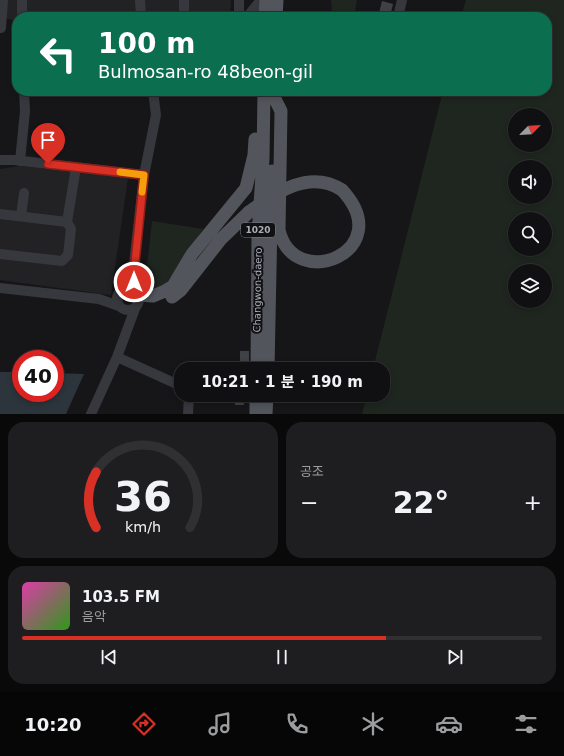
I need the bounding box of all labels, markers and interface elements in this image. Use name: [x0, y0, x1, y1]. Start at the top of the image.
text: 100 m: [98, 27, 195, 60]
icon: left: [32, 28, 84, 80]
text: Bulmosan-ro 48beon-gil: [98, 61, 313, 82]
north arrow: [508, 108, 552, 152]
map controls: [508, 108, 552, 308]
pin: [31, 123, 65, 164]
icon: arrive: [37, 129, 59, 151]
button: sound: [508, 160, 552, 204]
button: search: [508, 212, 552, 256]
road number: 1020: [241, 223, 275, 237]
street label: Changwon-daero: [251, 247, 264, 333]
position arrow: [113, 261, 155, 303]
button: layers: [508, 264, 552, 308]
speed limit sign: 40: [12, 350, 64, 402]
text: 10:21 · 1 분 · 190 m: [201, 373, 363, 391]
text: 공조: [300, 464, 324, 479]
text: 36: [114, 472, 172, 521]
text: 22°: [393, 485, 449, 520]
text: −: [300, 490, 318, 515]
text: +: [524, 490, 542, 515]
text: km/h: [125, 519, 161, 535]
text: 103.5 FM: [82, 588, 160, 606]
text: 음악: [82, 609, 106, 624]
icon: previous: [98, 646, 120, 668]
icon: pause: [271, 646, 293, 668]
icon: next: [444, 646, 466, 668]
icon: directions: [130, 710, 158, 738]
icon: music: [206, 710, 234, 738]
icon: phone: [283, 710, 311, 738]
icon: climate: [359, 710, 387, 738]
icon: car: [435, 710, 463, 738]
icon: filters: [512, 710, 540, 738]
text: 10:20: [24, 714, 81, 735]

